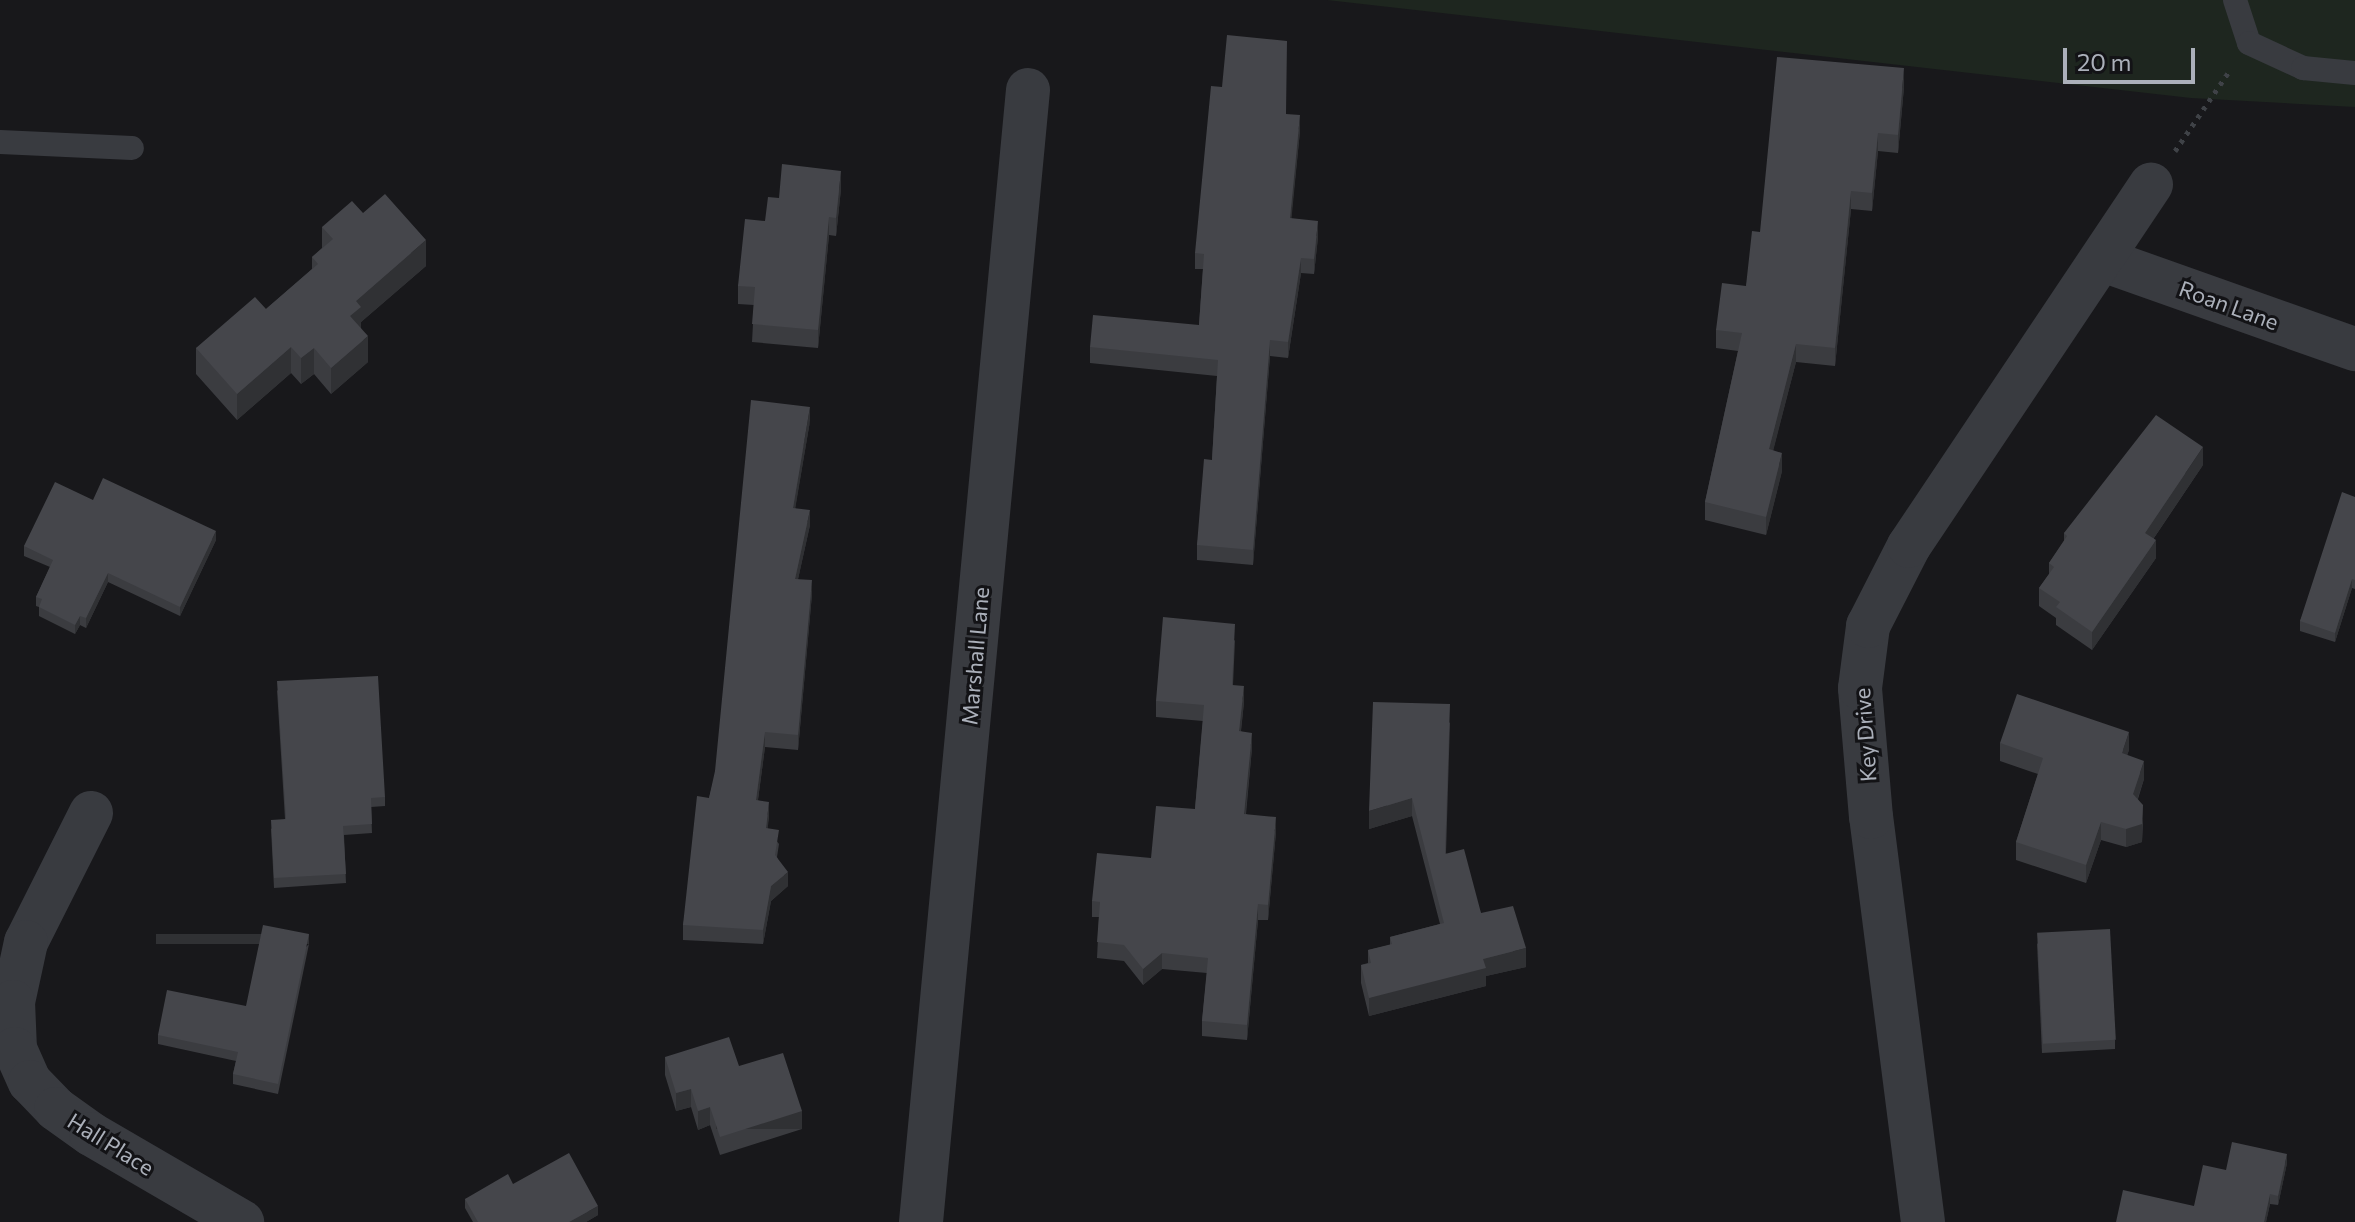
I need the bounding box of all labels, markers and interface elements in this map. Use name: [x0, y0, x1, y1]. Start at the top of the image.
scale bar: [2067, 32, 2199, 82]
text: 20 m: [2077, 47, 2131, 76]
street label: Roan Lane: [2176, 275, 2282, 335]
street label: Marshall Lane: [956, 586, 994, 726]
street label: Key Drive: [1849, 687, 1881, 783]
street label: Hall Place: [63, 1107, 159, 1181]

